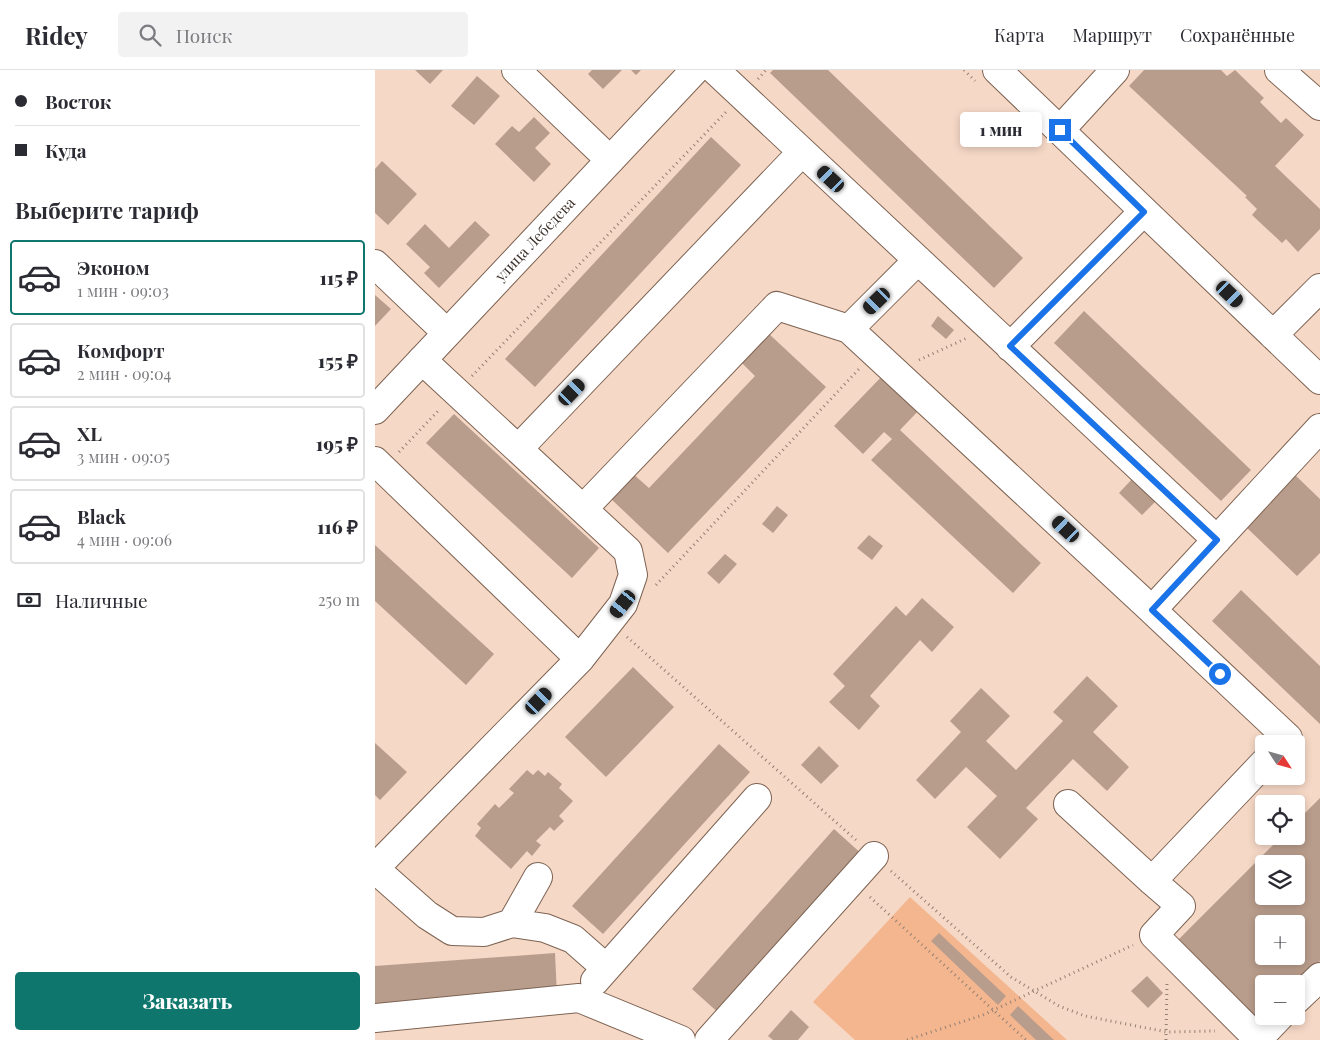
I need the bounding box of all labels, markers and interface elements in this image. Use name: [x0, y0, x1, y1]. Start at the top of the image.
search box: [118, 12, 468, 57]
text: Ridey: [25, 19, 88, 51]
icon: search: [136, 21, 164, 49]
text: Поиск: [176, 22, 232, 48]
text: Карта: [994, 23, 1044, 47]
text: Маршрут: [1072, 23, 1152, 47]
text: Сохранённые: [1180, 23, 1295, 47]
text: Восток: [45, 88, 111, 114]
callout: 1 мин: [960, 112, 1043, 148]
text: 1 мин: [980, 119, 1022, 140]
route end: [1049, 119, 1071, 141]
text: Куда: [45, 137, 87, 163]
car: [814, 163, 847, 195]
street label: улица Лебедева: [489, 192, 580, 286]
text: Выберите тариф: [15, 195, 199, 225]
text: Эконом: [77, 254, 150, 280]
icon: car: [17, 255, 62, 300]
text: 115 ₽: [319, 264, 358, 290]
car: [1214, 278, 1246, 310]
text: 1 мин · 09:03: [77, 280, 169, 301]
car: [861, 285, 893, 317]
text: Комфорт: [77, 337, 165, 363]
icon: car: [17, 338, 62, 383]
text: 155 ₽: [318, 347, 358, 373]
text: 2 мин · 09:04: [77, 363, 172, 384]
car: [556, 376, 587, 408]
text: XL: [77, 420, 102, 446]
icon: car: [17, 421, 62, 466]
text: 195 ₽: [316, 430, 358, 456]
text: 3 мин · 09:05: [77, 446, 170, 467]
text: Black: [77, 503, 126, 529]
icon: car: [17, 504, 62, 549]
text: 116 ₽: [317, 513, 358, 539]
car: [1049, 513, 1082, 545]
text: 4 мин · 09:06: [77, 529, 172, 550]
icon: cash: [15, 586, 43, 614]
text: Наличные: [55, 587, 148, 613]
car: [607, 588, 638, 620]
text: 250 m: [318, 589, 360, 610]
route start: [1209, 663, 1231, 685]
car: [523, 685, 554, 717]
north arrow: [1255, 735, 1305, 785]
map controls: [1255, 735, 1305, 1025]
button: locate: [1255, 795, 1305, 845]
button: layers: [1255, 855, 1305, 905]
button: +: [1255, 915, 1305, 965]
button: Заказать: [15, 972, 360, 1030]
button: −: [1255, 975, 1305, 1025]

